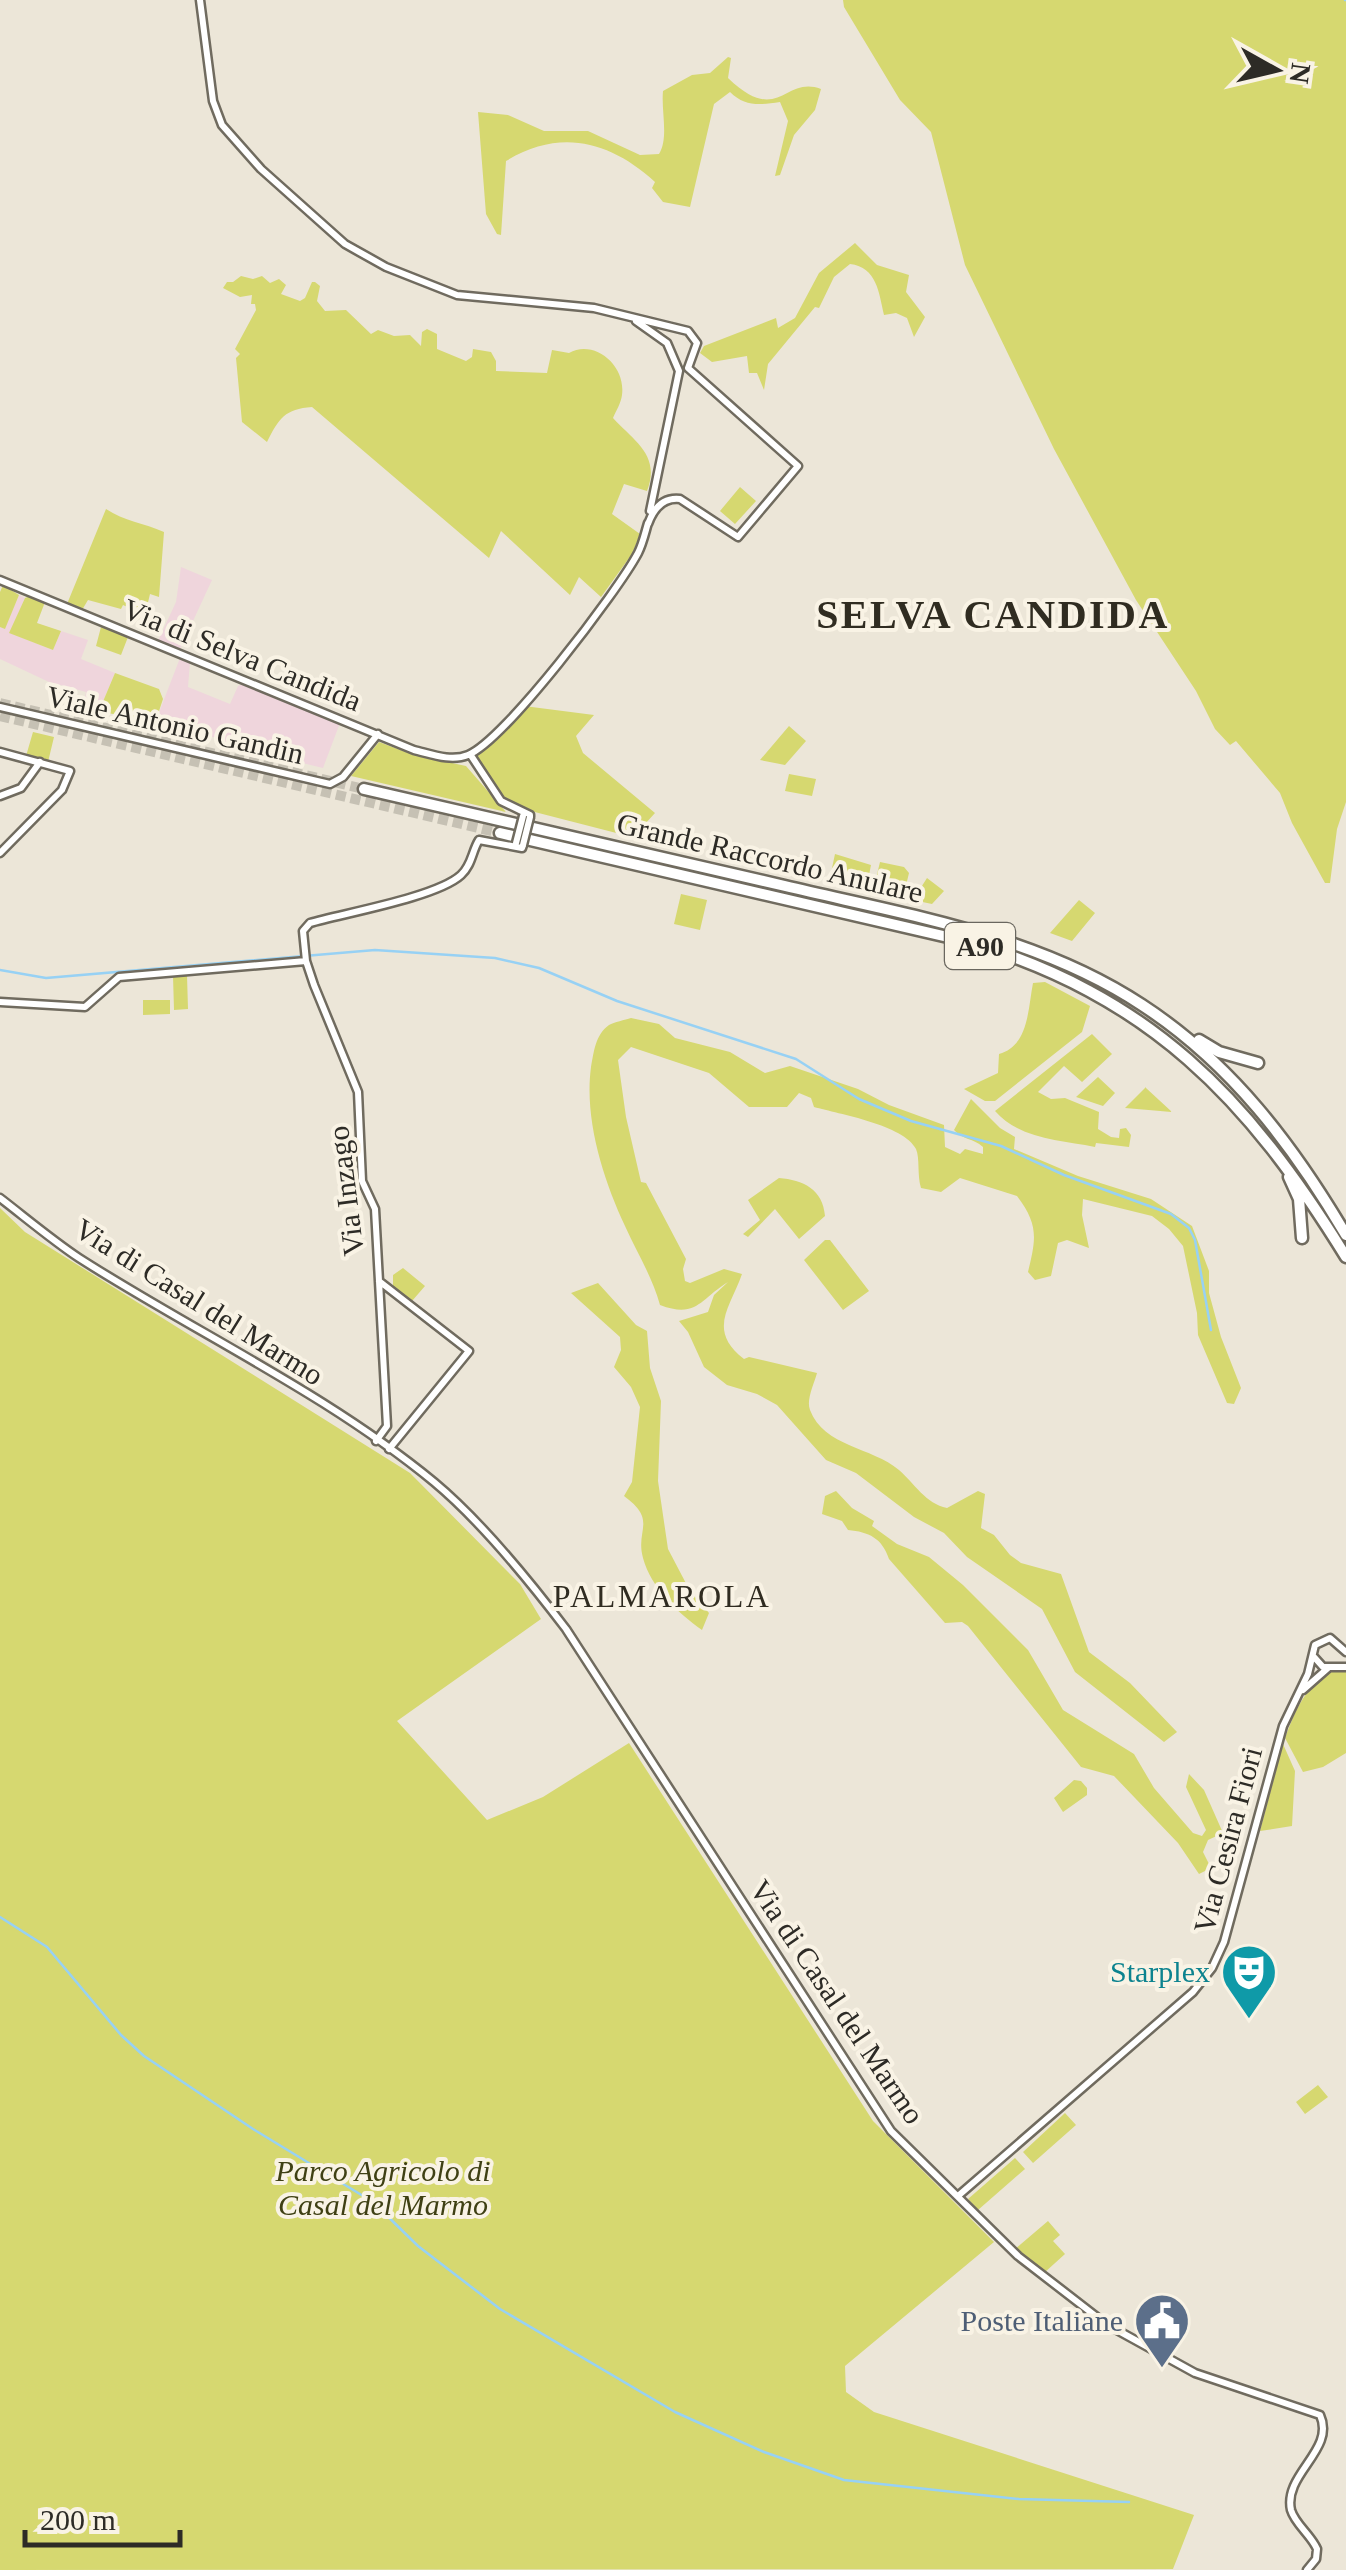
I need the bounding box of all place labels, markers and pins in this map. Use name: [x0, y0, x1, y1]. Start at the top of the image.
theatre icon: Starplex: [1219, 1942, 1279, 2021]
place label: Starplex: [1110, 1955, 1210, 1988]
public building icon: Poste Italiane: [1132, 2291, 1192, 2370]
place label: Poste Italiane: [961, 2304, 1123, 2337]

